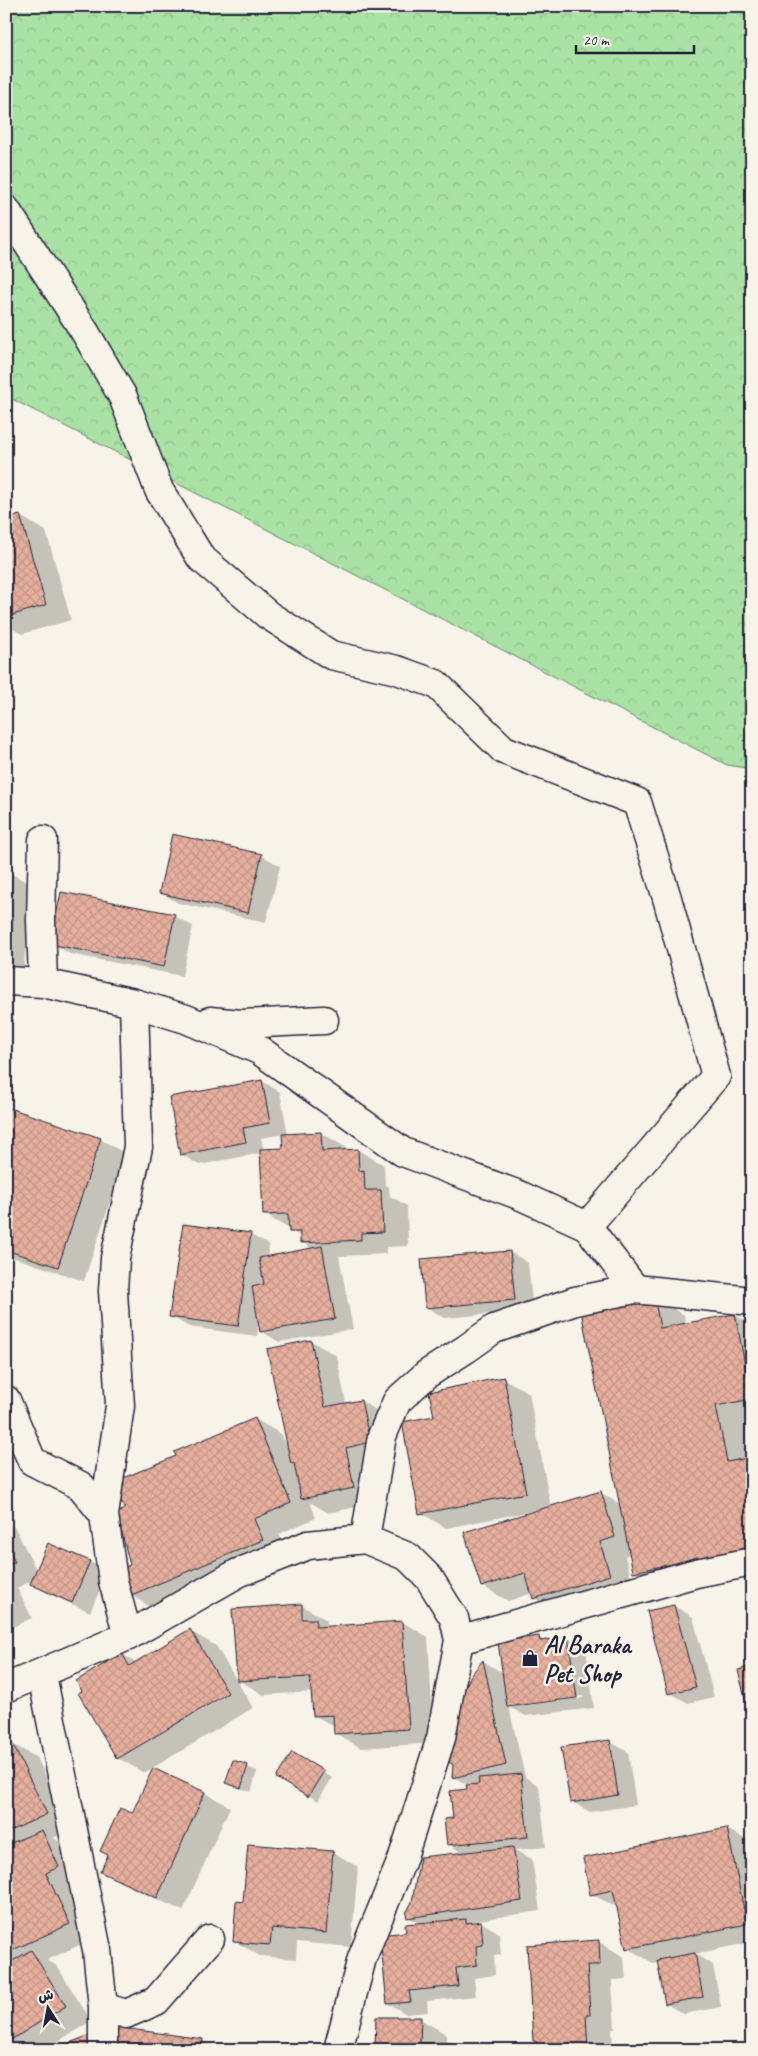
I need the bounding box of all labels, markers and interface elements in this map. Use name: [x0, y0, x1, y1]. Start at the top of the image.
scale bar: [576, 22, 693, 54]
text: 20 m: [583, 31, 610, 50]
place label: Al Baraka Pet Shop: [544, 1629, 633, 1690]
shop icon: Al Baraka Pet Shop: [520, 1648, 540, 1668]
north arrow: [22, 1984, 72, 2034]
text: ش: [36, 1986, 55, 2006]

